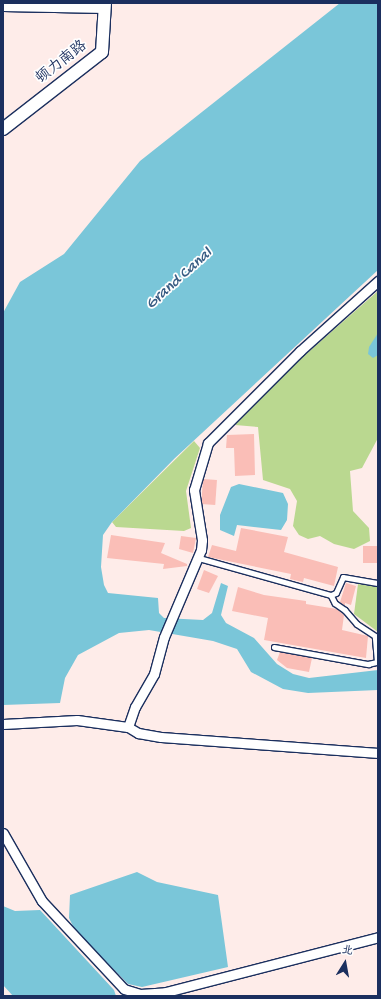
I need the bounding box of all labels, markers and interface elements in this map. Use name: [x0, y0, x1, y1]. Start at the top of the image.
street label: 顿力南路: [33, 37, 91, 89]
water label: Grand Canal: [143, 245, 217, 315]
north arrow: [325, 943, 365, 983]
text: 北: [341, 944, 354, 958]

